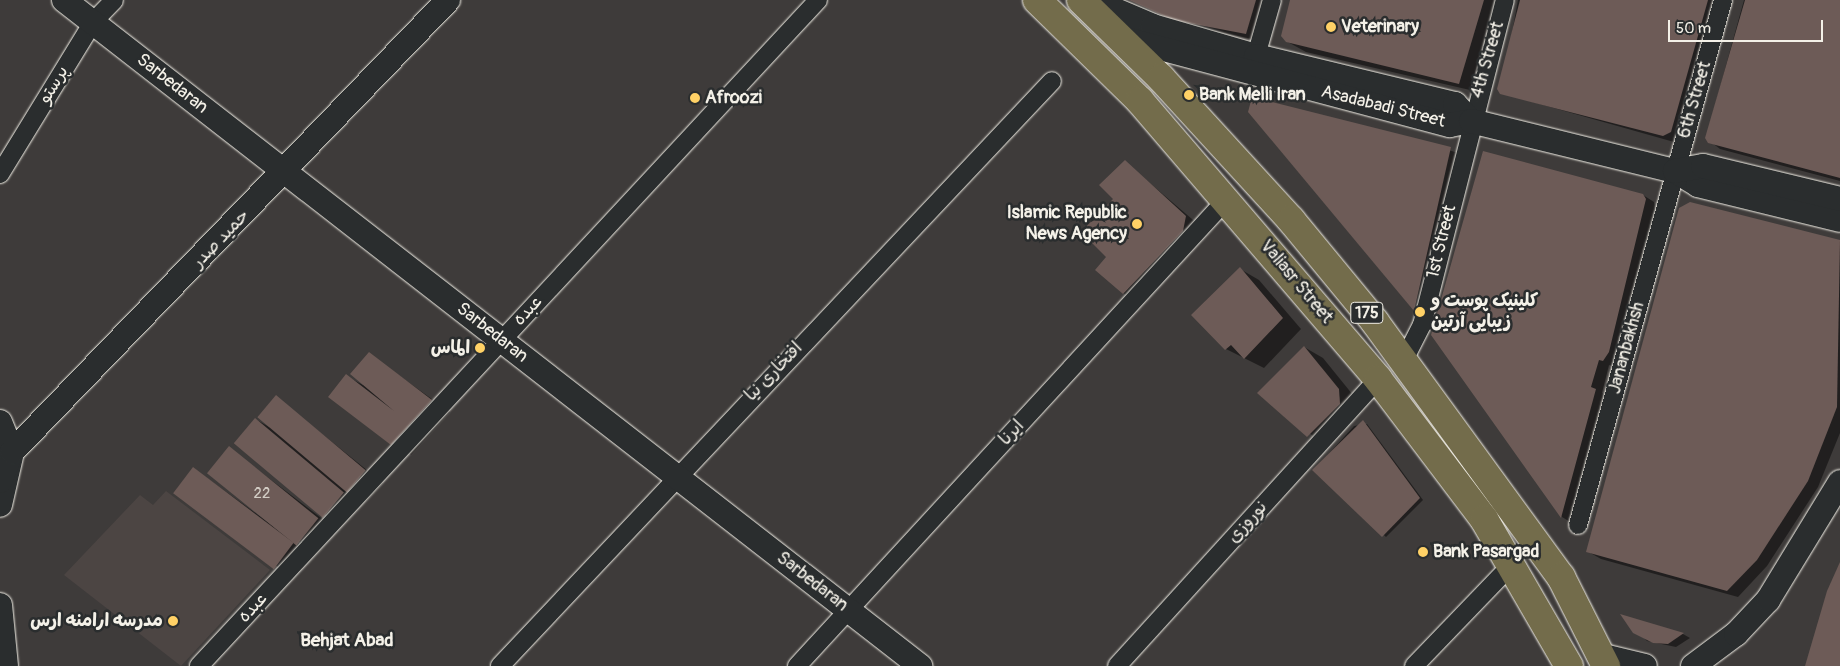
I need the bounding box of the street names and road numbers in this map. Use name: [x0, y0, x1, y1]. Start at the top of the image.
street label: 4th Street: [1467, 19, 1509, 101]
street label: Sarbedaran: [132, 49, 212, 119]
street label: 6th Street: [1674, 59, 1716, 141]
street label: پرستو: [34, 62, 74, 108]
street label: Asadabadi Street: [1319, 81, 1447, 133]
street label: 1st Street: [1422, 203, 1462, 281]
street label: حمید صدر: [188, 205, 254, 273]
street label: Valiasr Street: [1255, 236, 1337, 328]
street label: عبده: [509, 291, 547, 331]
street label: Sarbedaran: [452, 298, 532, 368]
road number: 175: [1350, 300, 1384, 326]
street label: Jananbakhsh: [1604, 300, 1650, 396]
street label: افتخاری نیا: [741, 338, 807, 406]
street label: ايرنا: [995, 416, 1029, 450]
street label: نوروزی: [1223, 496, 1273, 548]
street label: Sarbedaran: [772, 547, 852, 617]
street label: عبده: [234, 588, 272, 628]

